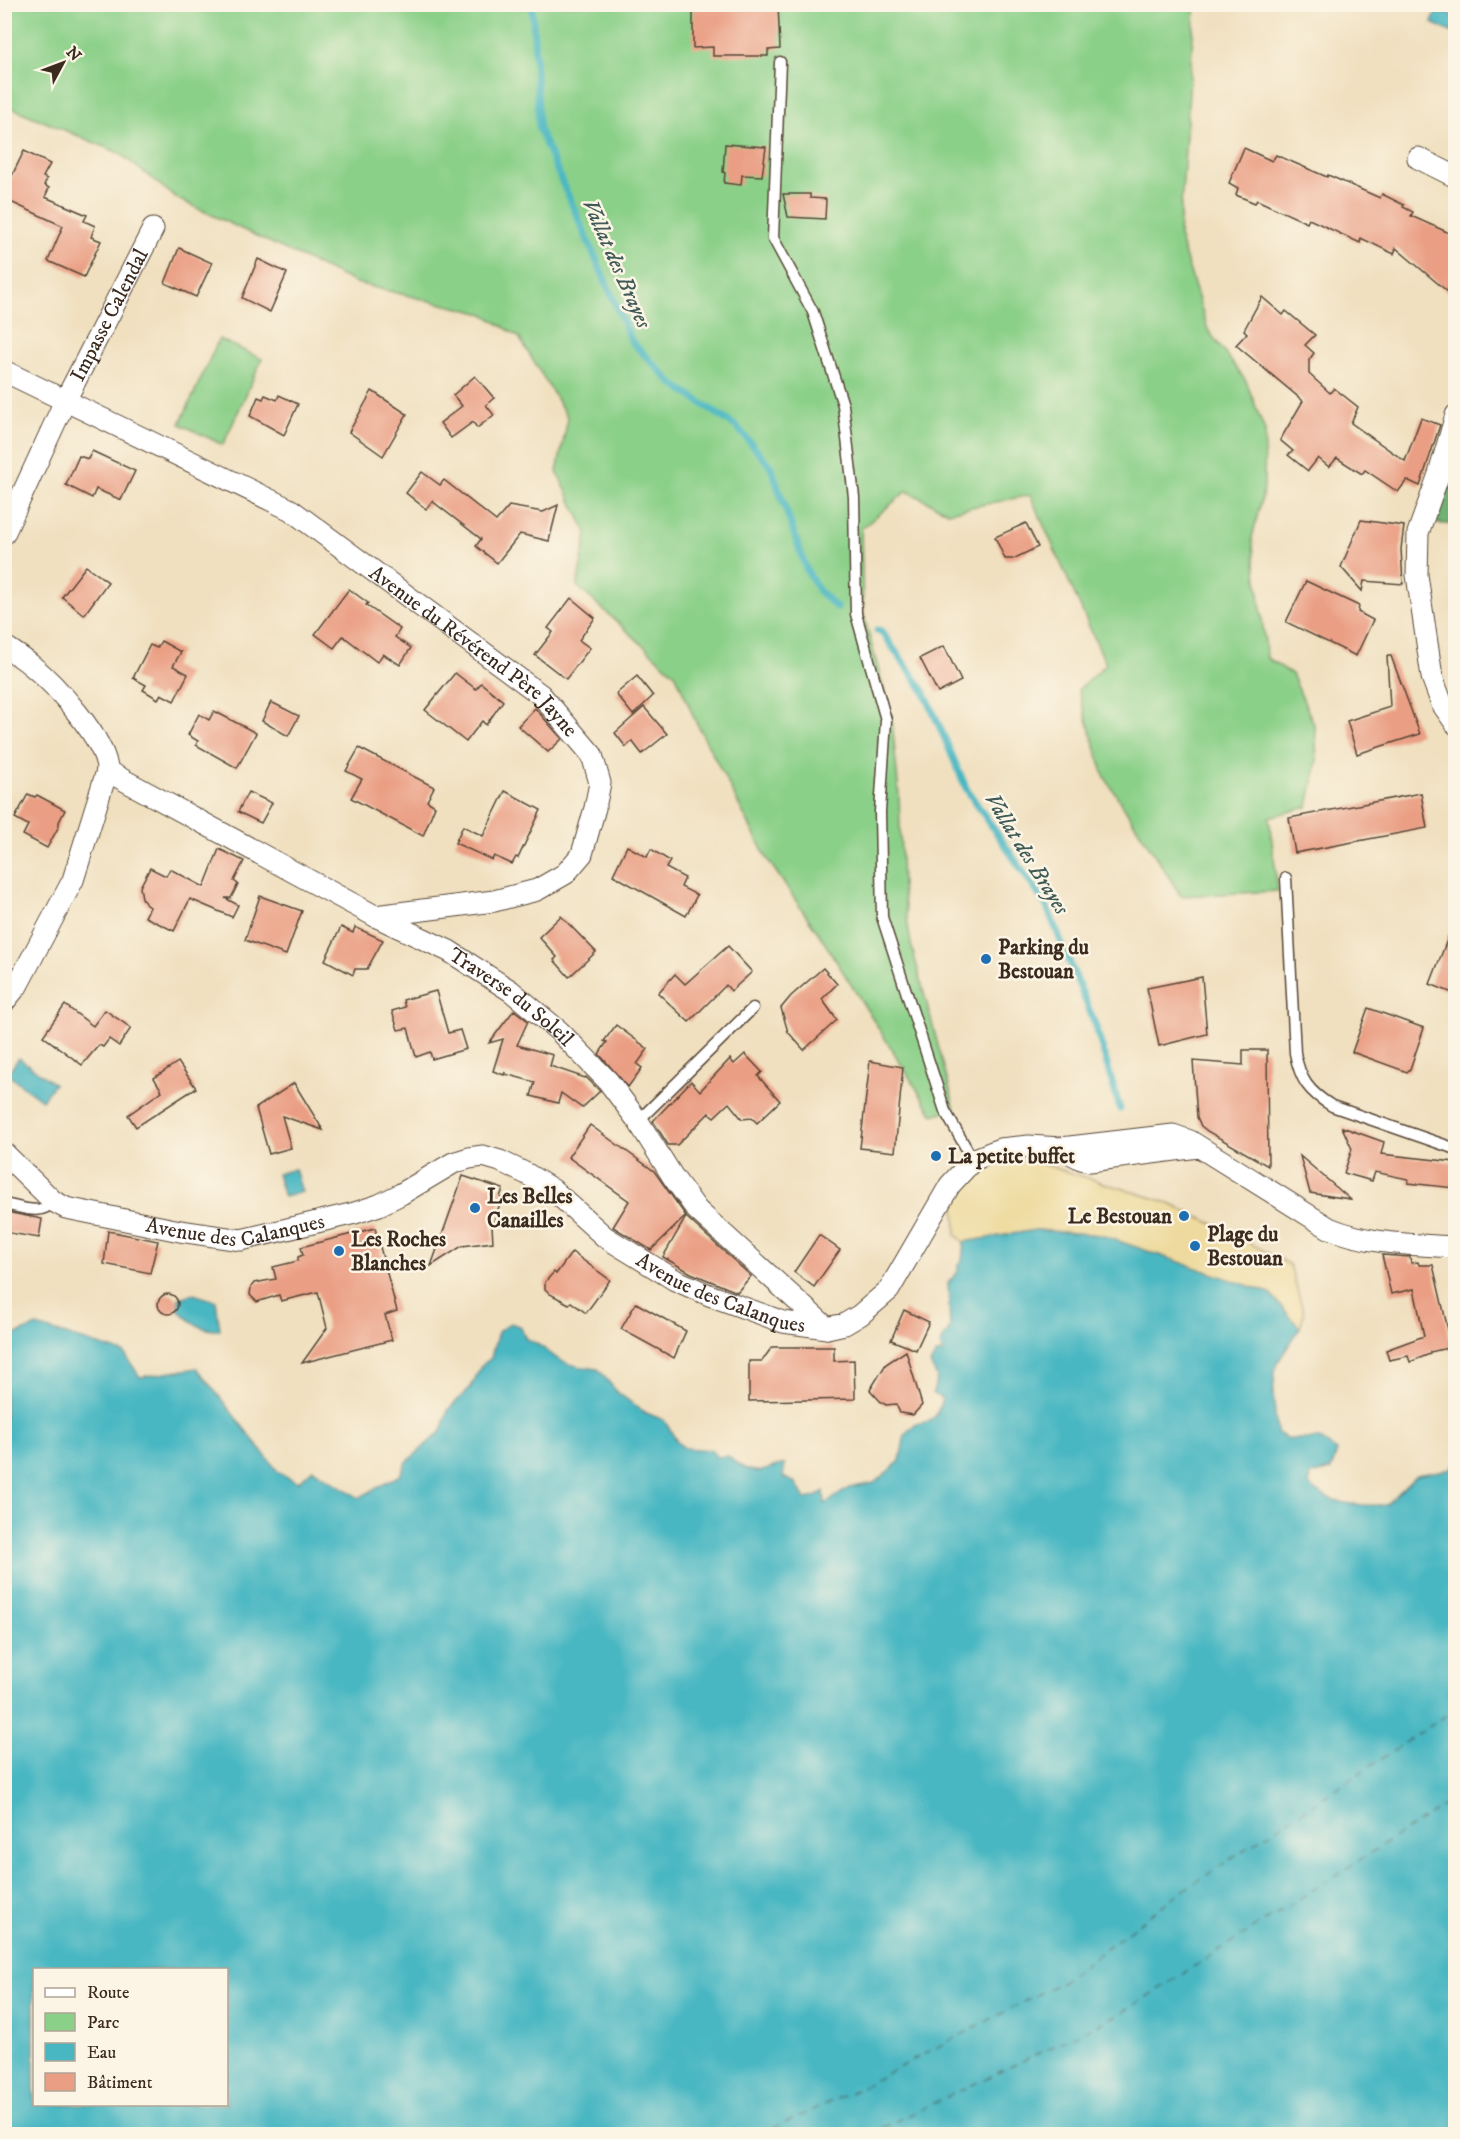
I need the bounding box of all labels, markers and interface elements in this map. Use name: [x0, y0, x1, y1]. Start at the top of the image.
north arrow: [33, 33, 93, 93]
text: N: [62, 42, 85, 65]
water label: Vallat des Brayes: [576, 195, 658, 334]
street label: Impasse Calendal: [65, 244, 155, 386]
street label: Avenue du Révérend Père Jayne: [363, 560, 583, 743]
water label: Vallat des Brayes: [979, 788, 1076, 921]
place label: Parking du Bestouan: [998, 935, 1089, 985]
street label: Traverse du Soleil: [444, 942, 579, 1053]
marker: Parking du Bestouan: [979, 952, 993, 966]
place label: La petite buffet: [948, 1144, 1075, 1170]
marker: La petite buffet: [929, 1149, 943, 1163]
place label: Les Belles Canailles: [487, 1184, 573, 1234]
marker: Les Belles Canailles: [468, 1201, 482, 1215]
place label: Le Bestouan: [1068, 1204, 1173, 1230]
street label: Avenue des Calanques: [144, 1209, 327, 1254]
marker: Le Bestouan: [1177, 1209, 1191, 1223]
place label: Plage du Bestouan: [1207, 1222, 1284, 1272]
place label: Les Roches Blanches: [351, 1227, 446, 1277]
marker: Plage du Bestouan: [1188, 1239, 1202, 1253]
marker: Les Roches Blanches: [332, 1244, 346, 1258]
street label: Avenue des Calanques: [631, 1247, 807, 1339]
legend: [33, 1968, 228, 2106]
text: Route: [87, 1982, 130, 2004]
text: Parc: [87, 2012, 120, 2034]
text: Eau: [87, 2042, 116, 2064]
text: Bâtiment: [87, 2072, 153, 2094]

